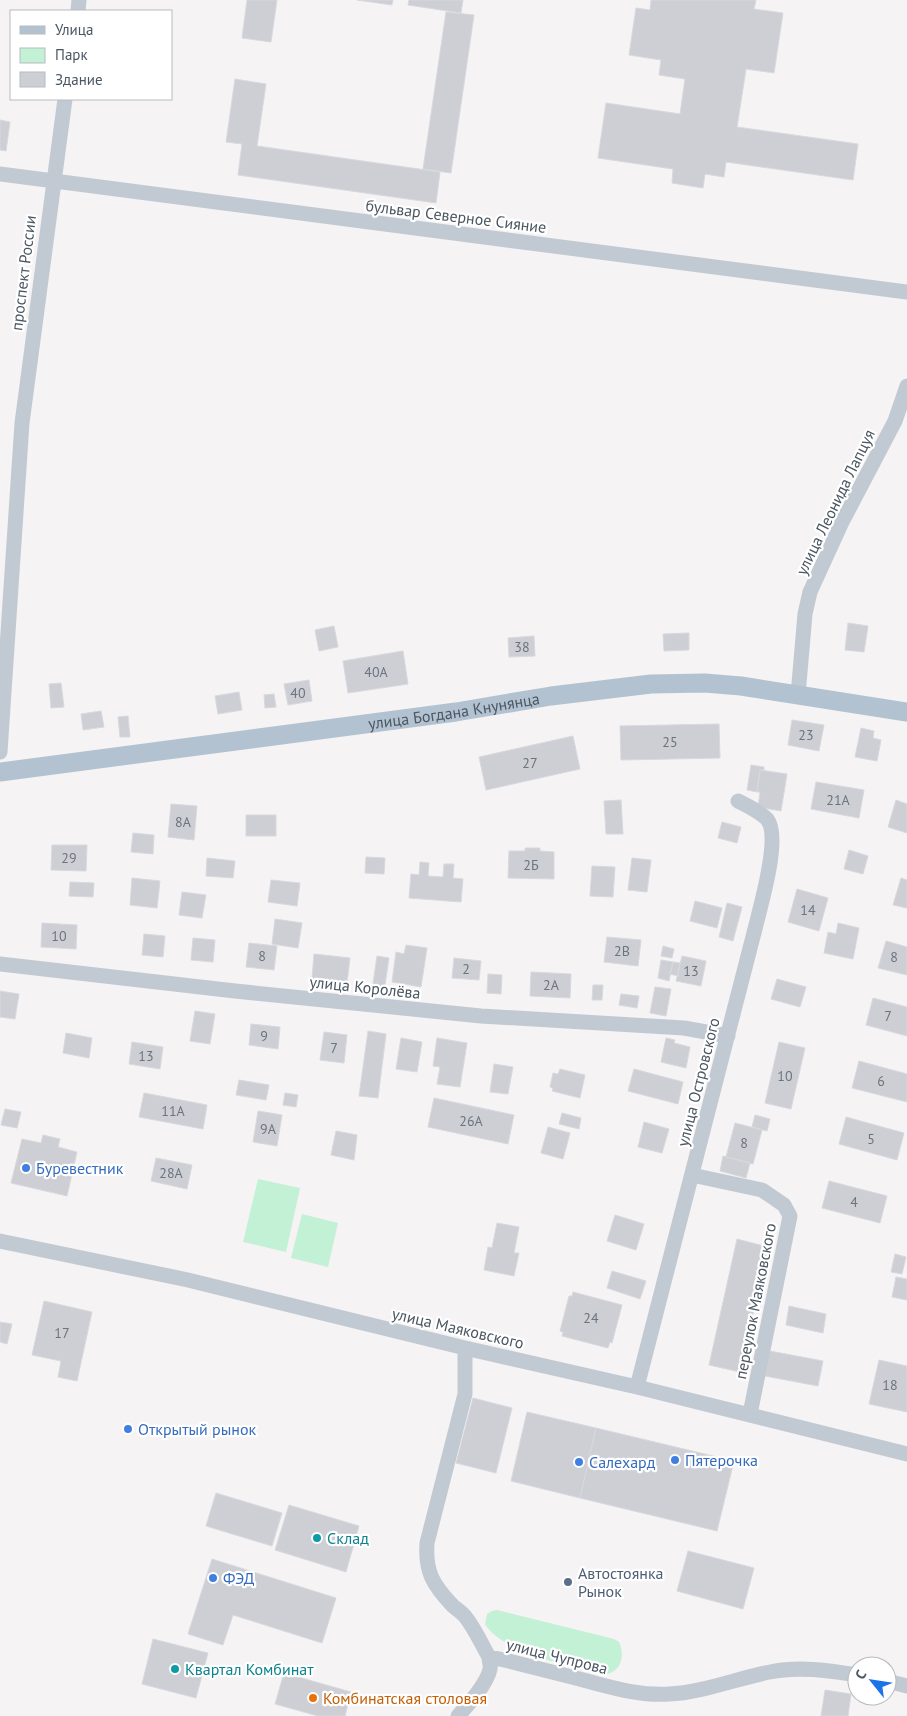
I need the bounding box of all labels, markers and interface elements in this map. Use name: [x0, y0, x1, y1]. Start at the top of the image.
legend: [10, 10, 172, 100]
text: Улица: [55, 20, 93, 39]
text: Парк: [55, 45, 88, 64]
text: Здание: [55, 70, 103, 89]
street label: бульвар Северное Сияние: [364, 195, 548, 237]
street label: проспект России: [6, 214, 40, 332]
street label: улица Леонида Лапцуя: [791, 426, 879, 578]
house number: 38: [514, 638, 530, 656]
house number: 40А: [364, 663, 389, 681]
house number: 40: [290, 684, 306, 702]
street label: улица Богдана Кнунянца: [367, 688, 541, 733]
house number: 23: [798, 726, 814, 744]
house number: 25: [662, 733, 678, 751]
house number: 27: [522, 754, 538, 772]
house number: 21А: [826, 791, 851, 809]
house number: 8А: [175, 813, 192, 831]
house number: 29: [61, 849, 77, 867]
house number: 2Б: [523, 856, 539, 874]
house number: 14: [800, 901, 816, 919]
house number: 10: [51, 927, 67, 945]
house number: 2В: [614, 942, 630, 960]
house number: 8: [258, 947, 266, 965]
house number: 8: [890, 948, 898, 966]
house number: 2: [462, 960, 470, 978]
house number: 13: [683, 962, 699, 980]
street label: улица Королёва: [308, 971, 422, 1003]
house number: 2А: [543, 976, 560, 994]
house number: 7: [884, 1007, 892, 1025]
street label: улица Островского: [672, 1016, 724, 1148]
house number: 9: [260, 1027, 268, 1045]
house number: 7: [330, 1039, 338, 1057]
house number: 13: [138, 1047, 154, 1065]
house number: 10: [777, 1067, 793, 1085]
house number: 6: [877, 1072, 885, 1090]
house number: 11А: [161, 1102, 186, 1120]
house number: 26А: [459, 1112, 484, 1130]
house number: 9А: [260, 1120, 277, 1138]
house number: 5: [867, 1130, 875, 1148]
house number: 8: [740, 1134, 748, 1152]
place label: Буревестник: [36, 1158, 124, 1178]
marker: Буревестник: [20, 1162, 32, 1174]
house number: 28А: [159, 1164, 184, 1182]
house number: 4: [850, 1193, 858, 1211]
street label: переулок Маяковского: [730, 1221, 780, 1381]
street label: улица Маяковского: [390, 1303, 526, 1353]
house number: 24: [583, 1309, 599, 1327]
house number: 17: [54, 1324, 70, 1342]
house number: 18: [882, 1376, 898, 1394]
place label: Открытый рынок: [138, 1419, 257, 1439]
marker: Открытый рынок: [122, 1423, 134, 1435]
place label: Пятерочка: [685, 1450, 758, 1470]
place label: Салехард: [589, 1452, 656, 1472]
marker: Пятерочка: [669, 1454, 681, 1466]
marker: Салехард: [573, 1456, 585, 1468]
place label: Склад: [327, 1528, 369, 1548]
marker: Склад: [311, 1532, 323, 1544]
place label: Автостоянка Рынок: [578, 1563, 664, 1601]
place label: ФЭД: [223, 1568, 255, 1588]
marker: ФЭД: [207, 1572, 219, 1584]
marker: Автостоянка Рынок: [562, 1576, 574, 1588]
street label: улица Чупрова: [504, 1634, 610, 1678]
north arrow: [847, 1656, 897, 1706]
place label: Квартал Комбинат: [185, 1659, 314, 1679]
marker: Квартал Комбинат: [169, 1663, 181, 1675]
text: С: [851, 1666, 871, 1682]
place label: Комбинатская столовая: [323, 1688, 487, 1708]
marker: Комбинатская столовая: [307, 1692, 319, 1704]

